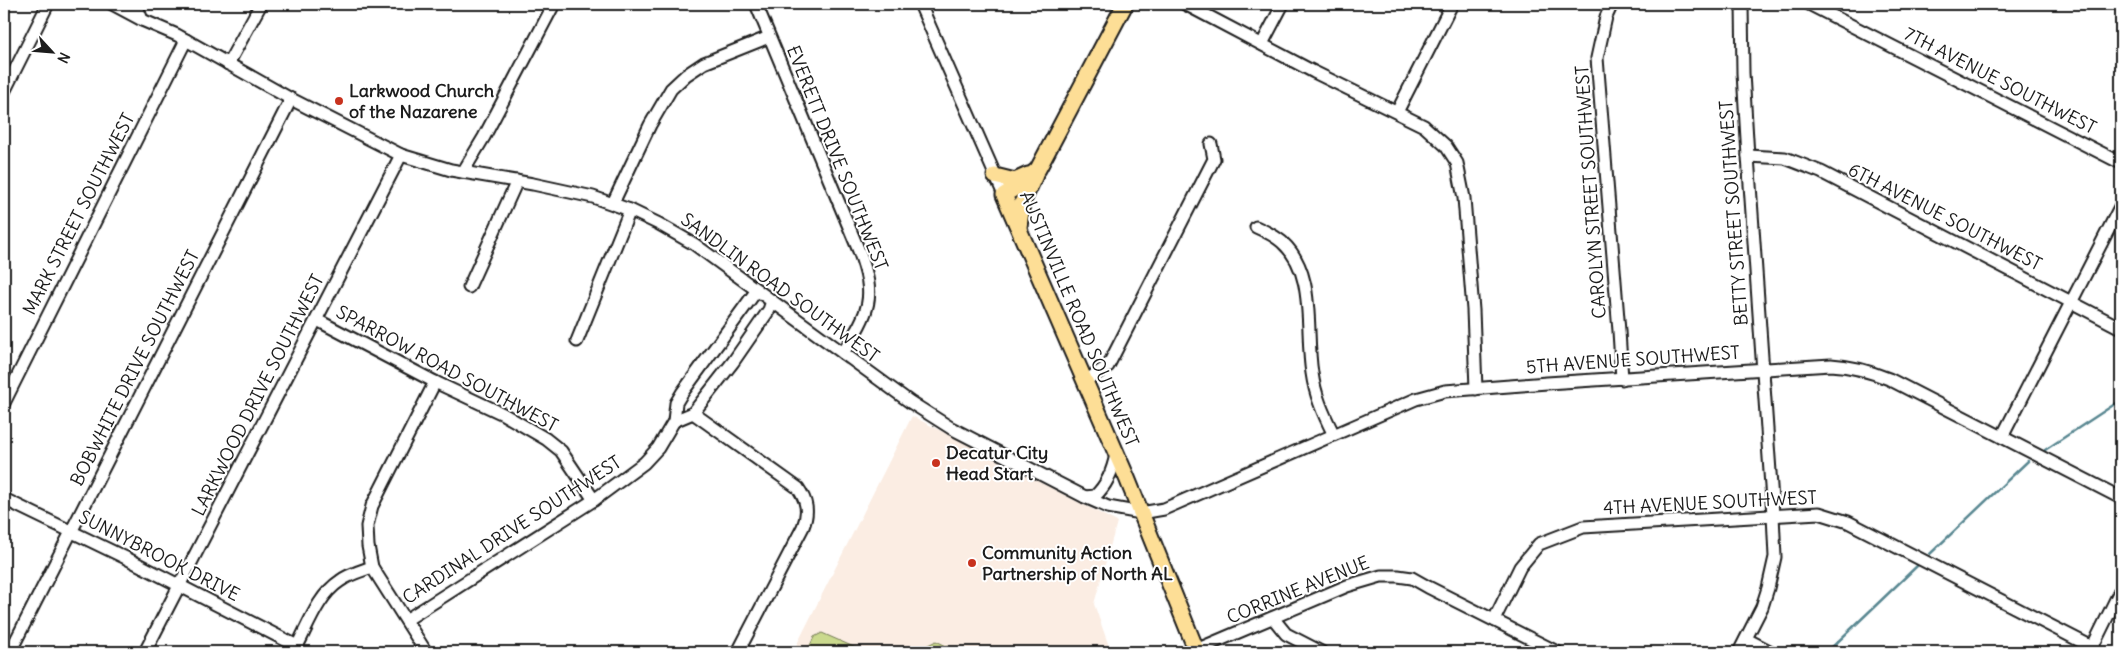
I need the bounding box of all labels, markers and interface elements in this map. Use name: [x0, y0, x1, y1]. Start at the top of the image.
street label: 7TH AVENUE SOUTHWEST: [1900, 22, 2100, 139]
north arrow: [28, 28, 78, 78]
street label: EVERETT DRIVE SOUTHWEST: [782, 42, 893, 274]
text: N: [53, 49, 74, 66]
street label: CAROLYN STREET SOUTHWEST: [1570, 65, 1611, 320]
place label: Larkwood Church of the Nazarene: [349, 79, 495, 123]
marker: Larkwood Church of the Nazarene: [333, 95, 345, 107]
street label: BETTY STREET SOUTHWEST: [1714, 100, 1753, 327]
street label: MARK STREET SOUTHWEST: [18, 109, 140, 319]
street label: 6TH AVENUE SOUTHWEST: [1845, 158, 2046, 275]
street label: AUSTINVILLE ROAD SOUTHWEST: [1015, 187, 1144, 450]
street label: SANDLIN ROAD SOUTHWEST: [677, 208, 884, 367]
street label: BOBWHITE DRIVE SOUTHWEST: [65, 246, 204, 490]
street label: LARKWOOD DRIVE SOUTHWEST: [186, 270, 329, 519]
street label: SPARROW ROAD SOUTHWEST: [332, 300, 562, 437]
street label: 5TH AVENUE SOUTHWEST: [1525, 341, 1741, 378]
place label: Decatur City Head Start: [946, 441, 1048, 485]
street label: CARDINAL DRIVE SOUTHWEST: [398, 450, 625, 609]
marker: Decatur City Head Start: [930, 457, 942, 469]
street label: 4TH AVENUE SOUTHWEST: [1603, 485, 1817, 520]
street label: SUNNYBROOK DRIVE: [75, 505, 244, 606]
place label: Community Action Partnership of North AL: [982, 541, 1173, 585]
street label: CORRINE AVENUE: [1223, 550, 1372, 629]
marker: Community Action Partnership of North AL: [966, 557, 978, 569]

